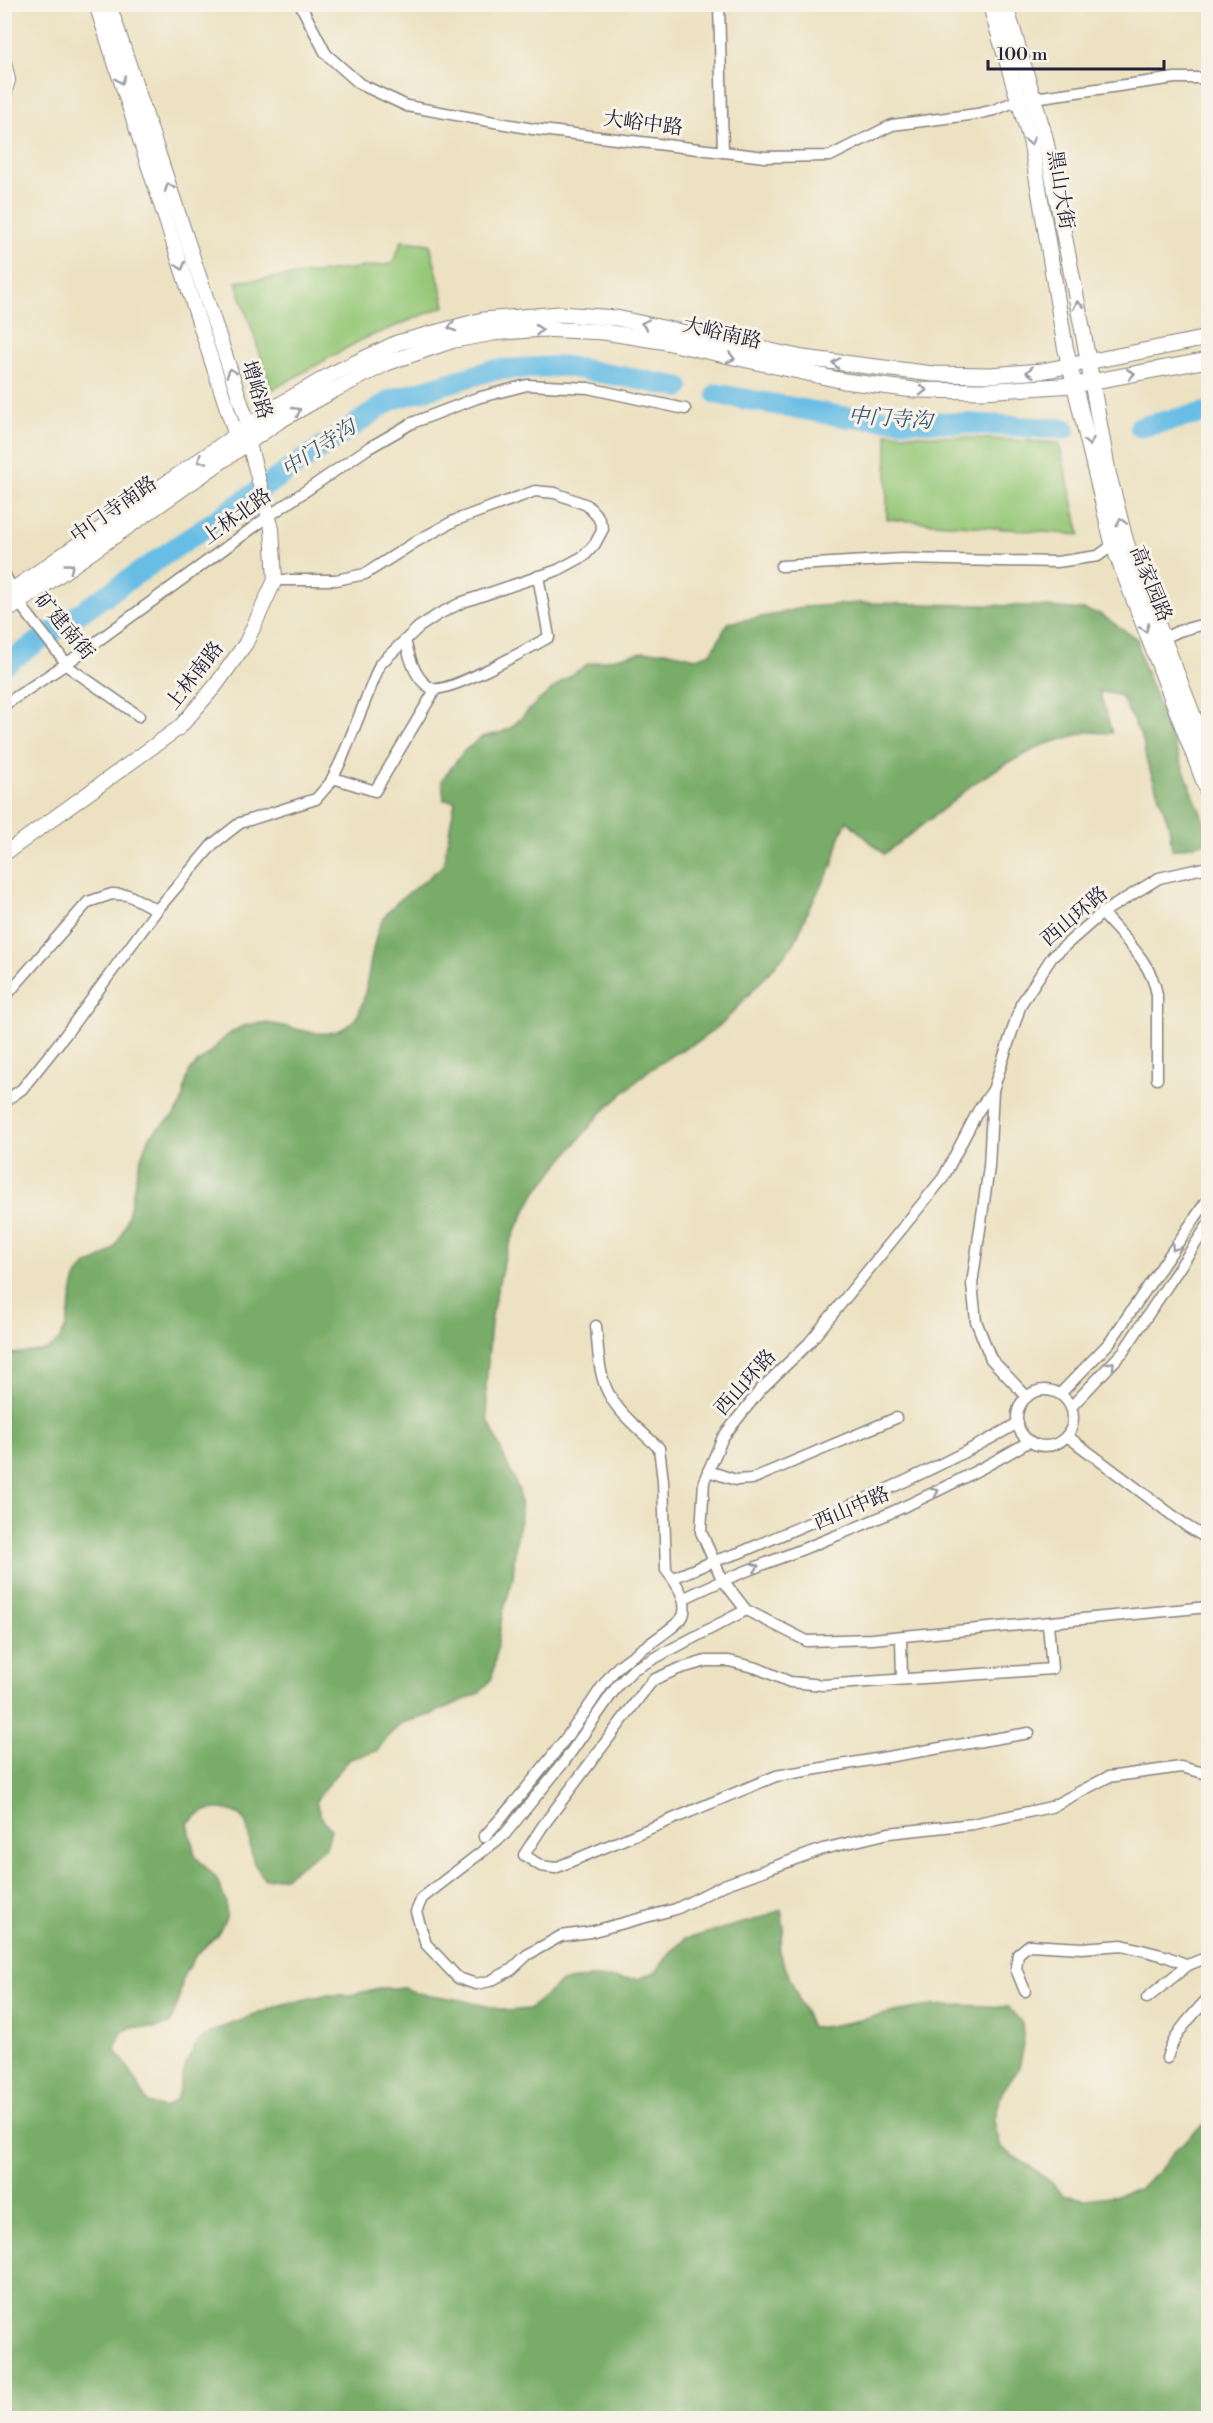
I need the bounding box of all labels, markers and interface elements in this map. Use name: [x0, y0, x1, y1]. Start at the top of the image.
scale bar: [988, 33, 1164, 71]
text: 100 m: [997, 43, 1048, 66]
one-way arrow: [113, 74, 126, 85]
street label: 大峪中路: [602, 107, 684, 141]
one-way arrow: [1023, 136, 1036, 146]
street label: 黑山大街: [1041, 149, 1079, 231]
one-way arrow: [163, 182, 176, 193]
one-way arrow: [173, 260, 186, 271]
one-way arrow: [1072, 300, 1085, 310]
street label: 大峪南路: [680, 313, 764, 355]
one-way arrow: [640, 318, 650, 331]
one-way arrow: [447, 320, 457, 333]
one-way arrow: [534, 323, 543, 336]
one-way arrow: [726, 350, 736, 363]
one-way arrow: [831, 357, 840, 369]
street label: 增峪路: [235, 358, 277, 422]
one-way arrow: [1025, 365, 1034, 378]
one-way arrow: [225, 367, 238, 378]
one-way arrow: [1126, 368, 1136, 381]
one-way arrow: [918, 384, 927, 396]
water label: 中门寺沟: [847, 403, 936, 435]
one-way arrow: [291, 407, 301, 418]
water label: 中门寺沟: [277, 413, 364, 483]
one-way arrow: [1081, 436, 1094, 446]
one-way arrow: [197, 453, 208, 464]
street label: 中门寺南路: [66, 471, 162, 549]
street label: 上林北路: [197, 483, 277, 551]
one-way arrow: [1115, 518, 1128, 528]
street label: 高家园路: [1123, 542, 1177, 626]
one-way arrow: [63, 563, 74, 574]
street label: 矿建南街: [29, 588, 99, 666]
one-way arrow: [1138, 621, 1150, 632]
street label: 上林南路: [161, 637, 229, 715]
street label: 西山环路: [1036, 882, 1114, 952]
one-way arrow: [1171, 1241, 1183, 1251]
street label: 西山环路: [710, 1345, 782, 1421]
one-way arrow: [1104, 1361, 1115, 1371]
street label: 西山中路: [810, 1482, 894, 1536]
one-way arrow: [929, 1488, 940, 1500]
one-way arrow: [749, 1561, 760, 1574]

